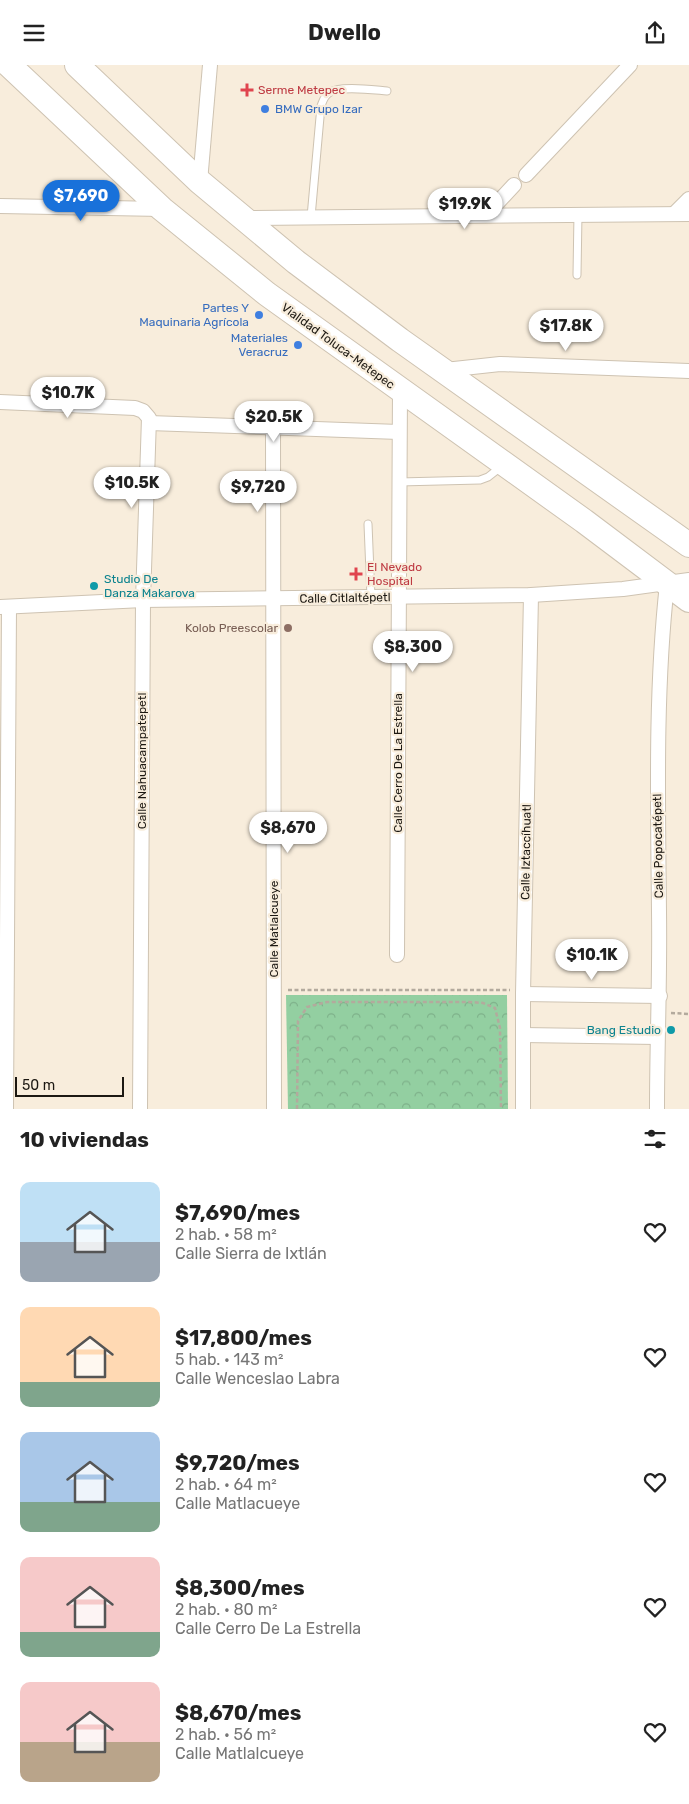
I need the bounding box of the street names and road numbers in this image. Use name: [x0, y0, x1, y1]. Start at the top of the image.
street label: Vialidad Toluca-Metepec: [279, 300, 398, 392]
street label: Calle Citlaltépetl: [299, 590, 391, 606]
street label: Calle Nahuacampatepetl: [135, 693, 149, 829]
street label: Calle Cerro De La Estrella: [391, 693, 405, 833]
street label: Calle Popocatépetl: [650, 793, 666, 898]
street label: Calle Iztaccíhuatl: [518, 804, 534, 900]
street label: Calle Matlalcueye: [267, 880, 281, 977]

